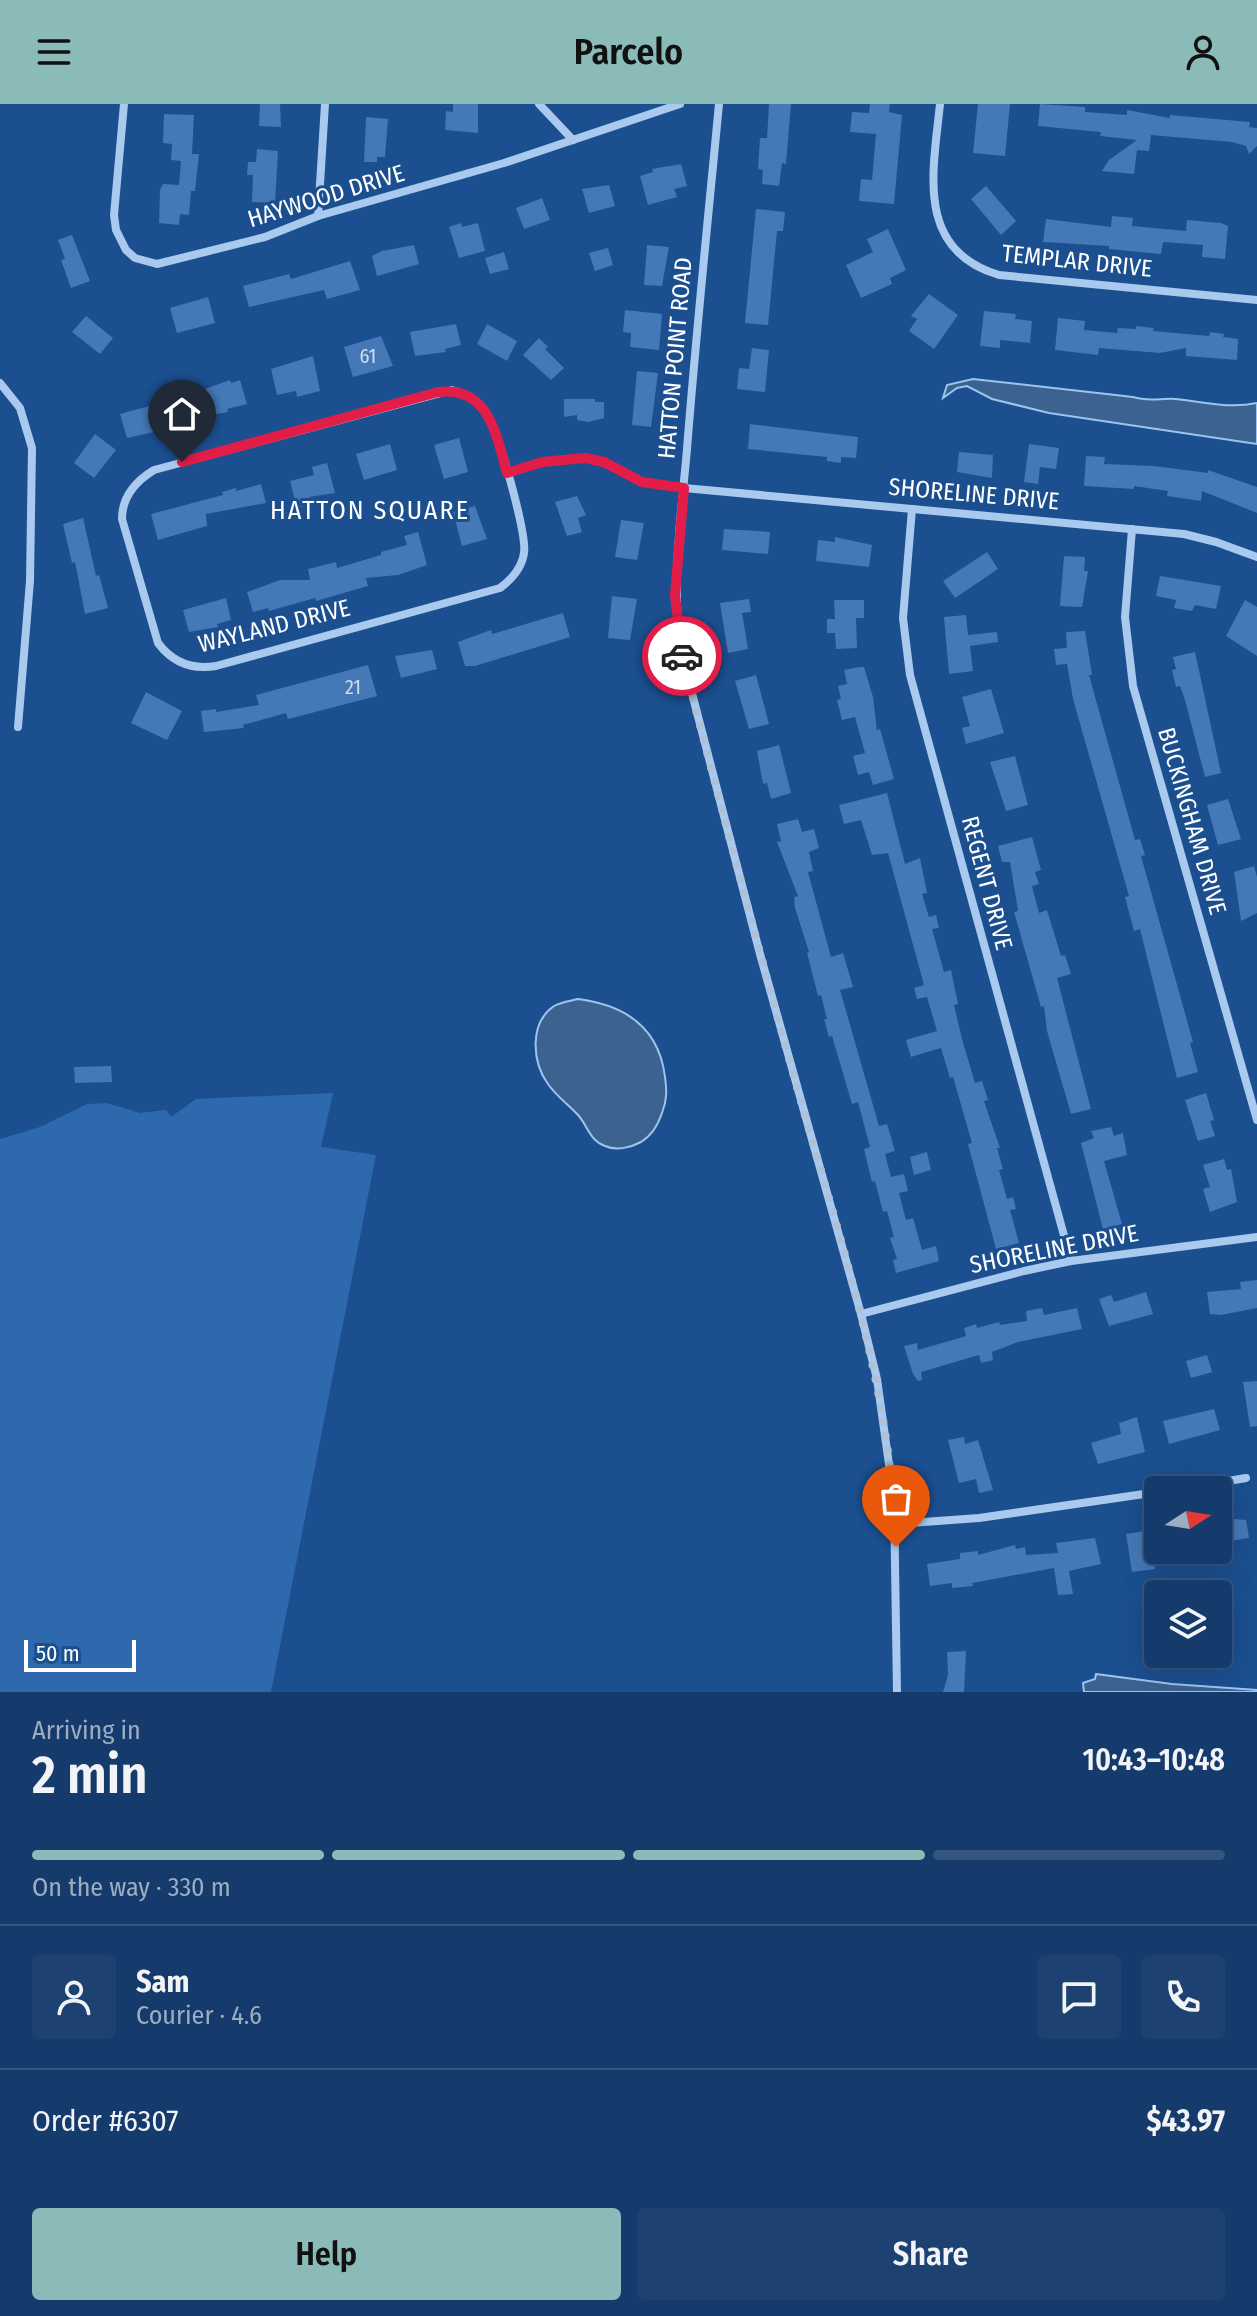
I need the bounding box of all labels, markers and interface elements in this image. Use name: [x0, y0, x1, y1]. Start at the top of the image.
icon: menu: [32, 30, 76, 74]
text: Parcelo: [574, 30, 683, 74]
icon: person: [1181, 30, 1225, 74]
street label: HAYWOOD DRIVE: [244, 159, 408, 233]
street label: TEMPLAR DRIVE: [1001, 239, 1153, 283]
street label: HATTON POINT ROAD: [652, 256, 698, 460]
house number: 61: [360, 344, 376, 368]
pin: [148, 380, 216, 462]
icon: home: [160, 392, 204, 436]
street label: SHORELINE DRIVE: [888, 473, 1060, 515]
district label: HATTON SQUARE: [270, 495, 470, 526]
street label: WAYLAND DRIVE: [195, 594, 353, 658]
courier: [642, 616, 722, 696]
icon: car: [660, 634, 704, 678]
house number: 21: [345, 675, 361, 699]
street label: BUCKINGHAM DRIVE: [1152, 724, 1232, 918]
street label: REGENT DRIVE: [956, 813, 1018, 953]
street label: SHORELINE DRIVE: [967, 1219, 1141, 1279]
pin: [862, 1465, 930, 1547]
north arrow: [1144, 1476, 1232, 1564]
map controls: [1144, 1476, 1232, 1668]
icon: bag: [874, 1477, 918, 1521]
button: layers: [1144, 1580, 1232, 1668]
scale bar: [24, 1636, 136, 1672]
text: 50 m: [36, 1640, 80, 1667]
text: Arriving in: [32, 1715, 141, 1746]
text: 10:43–10:48: [1082, 1742, 1225, 1778]
text: 2 min: [32, 1744, 148, 1807]
text: On the way · 330 m: [32, 1872, 231, 1903]
button: person: [32, 1955, 116, 2039]
button: chat: [1037, 1955, 1121, 2039]
button: phone: [1141, 1955, 1225, 2039]
text: Sam: [136, 1964, 189, 2000]
text: Courier · 4.6: [136, 2000, 262, 2031]
text: Order #6307: [32, 2103, 178, 2139]
text: $43.97: [1147, 2103, 1225, 2139]
button: Help: [32, 2208, 621, 2300]
button: Share: [637, 2208, 1225, 2300]

